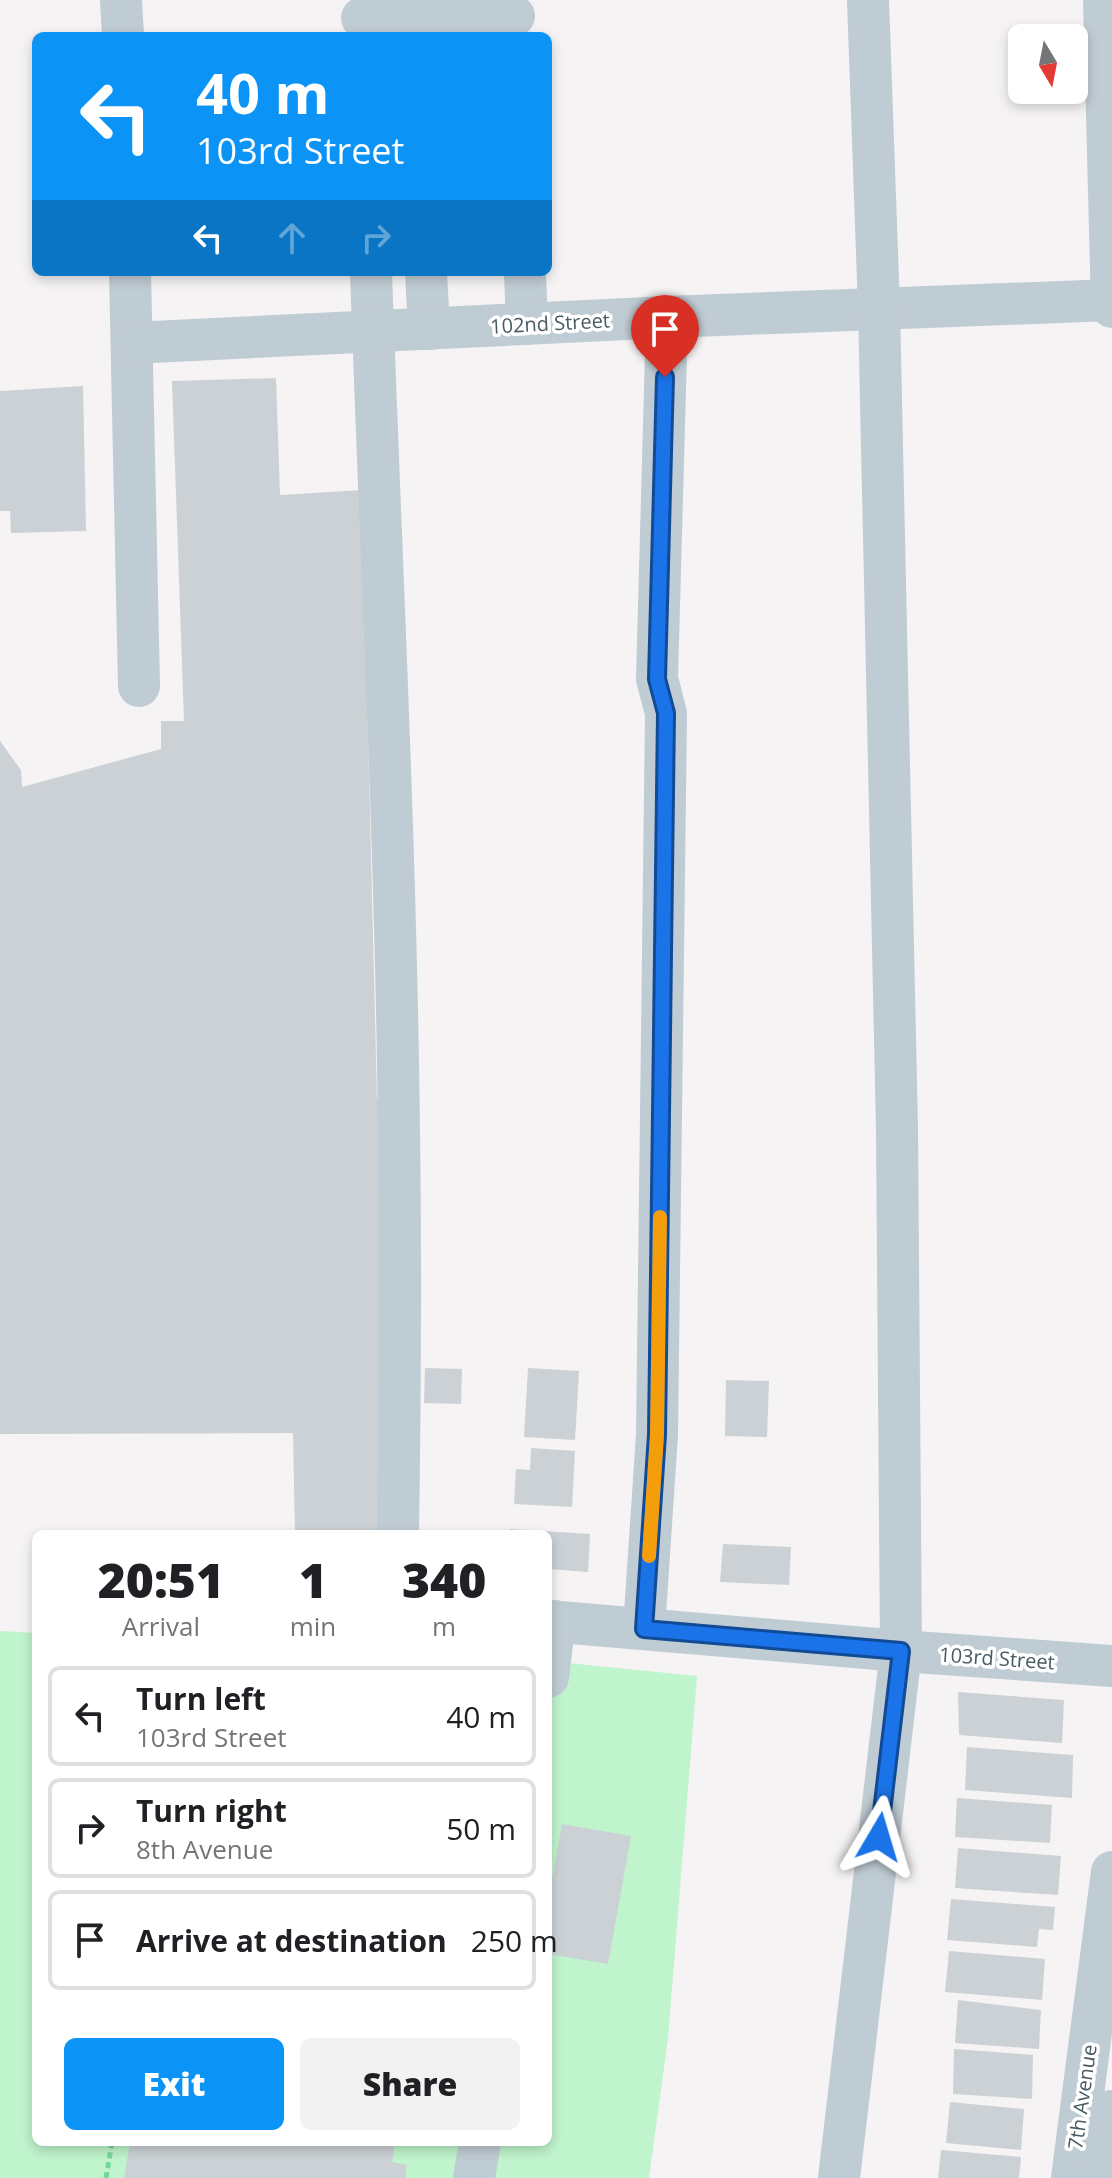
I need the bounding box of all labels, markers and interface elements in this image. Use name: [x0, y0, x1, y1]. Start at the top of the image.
north arrow: [1008, 24, 1088, 104]
map controls: [1008, 24, 1088, 104]
text: 40 m: [196, 54, 330, 130]
icon: left: [64, 64, 168, 168]
text: 103rd Street: [196, 126, 404, 175]
icon: left: [186, 216, 230, 260]
icon: ahead: [270, 216, 314, 260]
icon: right: [354, 216, 398, 260]
pin: [631, 295, 699, 377]
street label: 102nd Street: [489, 306, 611, 340]
icon: arrive: [643, 307, 687, 351]
text: 20:51: [98, 1547, 224, 1612]
text: 1: [299, 1547, 327, 1612]
text: 340: [402, 1547, 486, 1612]
text: Arrival: [122, 1608, 200, 1644]
text: min: [290, 1608, 336, 1644]
text: m: [432, 1608, 456, 1644]
street label: 103rd Street: [938, 1640, 1056, 1676]
text: Turn left: [136, 1678, 266, 1719]
icon: left: [68, 1694, 112, 1738]
text: 40 m: [446, 1696, 516, 1737]
text: 103rd Street: [136, 1719, 287, 1755]
text: Turn right: [136, 1790, 287, 1831]
position arrow: [837, 1795, 921, 1879]
icon: right: [68, 1806, 112, 1850]
text: 50 m: [446, 1808, 516, 1849]
text: 8th Avenue: [136, 1831, 273, 1867]
icon: arrive: [68, 1918, 112, 1962]
text: Arrive at destination: [136, 1920, 447, 1961]
text: 250 m: [471, 1920, 558, 1961]
button: Exit: [64, 2038, 284, 2130]
button: Share: [300, 2038, 520, 2130]
street label: 7th Avenue: [1061, 2043, 1103, 2151]

